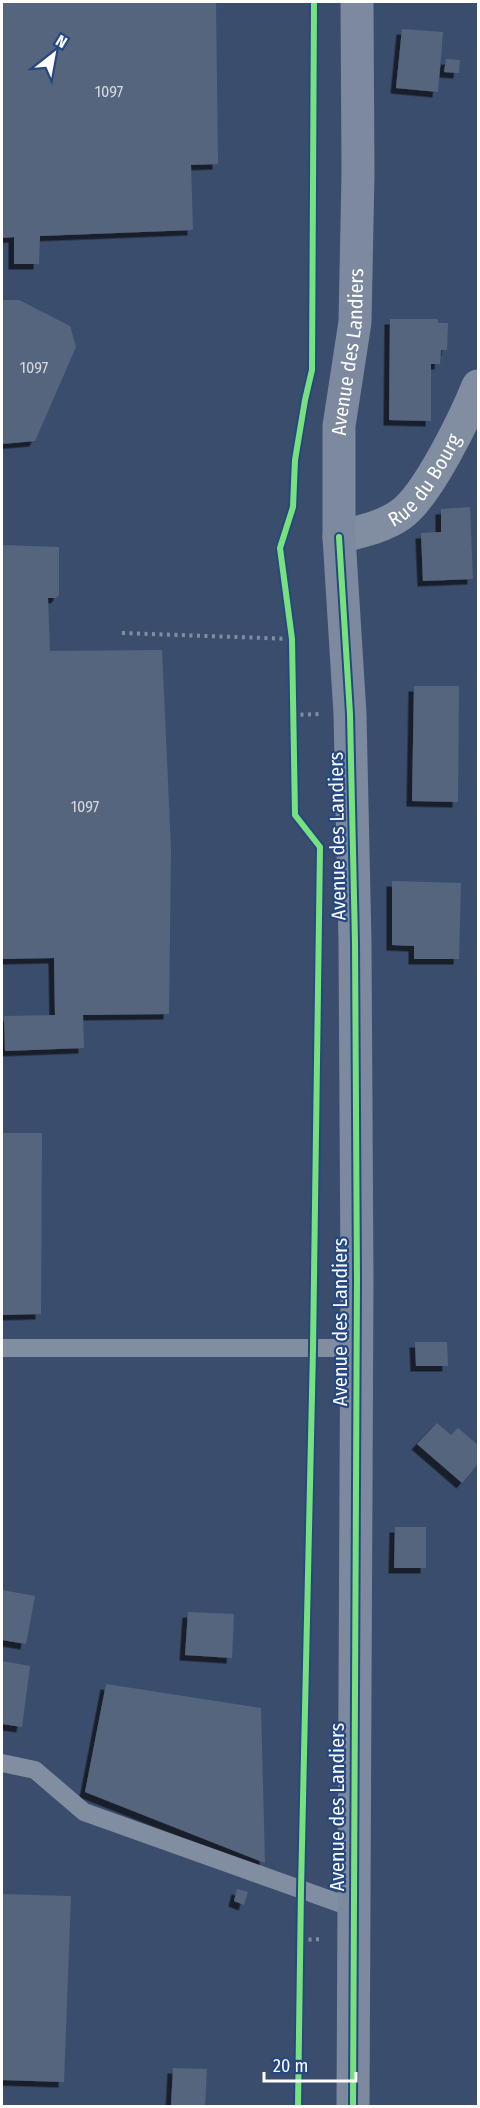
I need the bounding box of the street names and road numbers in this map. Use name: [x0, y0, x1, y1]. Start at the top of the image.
street label: Avenue des Landiers: [327, 268, 368, 436]
street label: Rue du Bourg: [384, 429, 466, 532]
street label: Avenue des Landiers: [324, 752, 350, 920]
street label: Avenue des Landiers: [328, 1238, 352, 1406]
street label: Avenue des Landiers: [325, 1723, 349, 1891]

